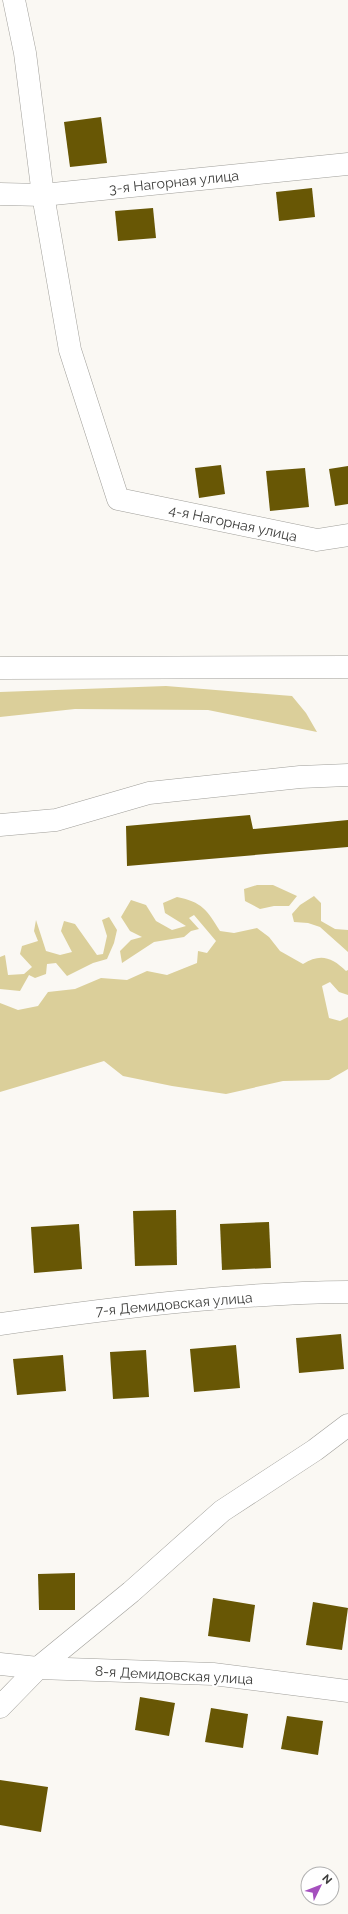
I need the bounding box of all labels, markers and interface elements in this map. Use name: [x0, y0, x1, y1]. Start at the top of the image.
street label: 3-я Нагорная улица: [108, 167, 240, 197]
street label: 4-я Нагорная улица: [167, 502, 299, 544]
street label: 7-я Демидовская улица: [95, 1289, 253, 1319]
street label: 8-я Демидовская улица: [94, 1663, 254, 1687]
north arrow: [300, 1866, 340, 1906]
text: N: [319, 1872, 335, 1887]

